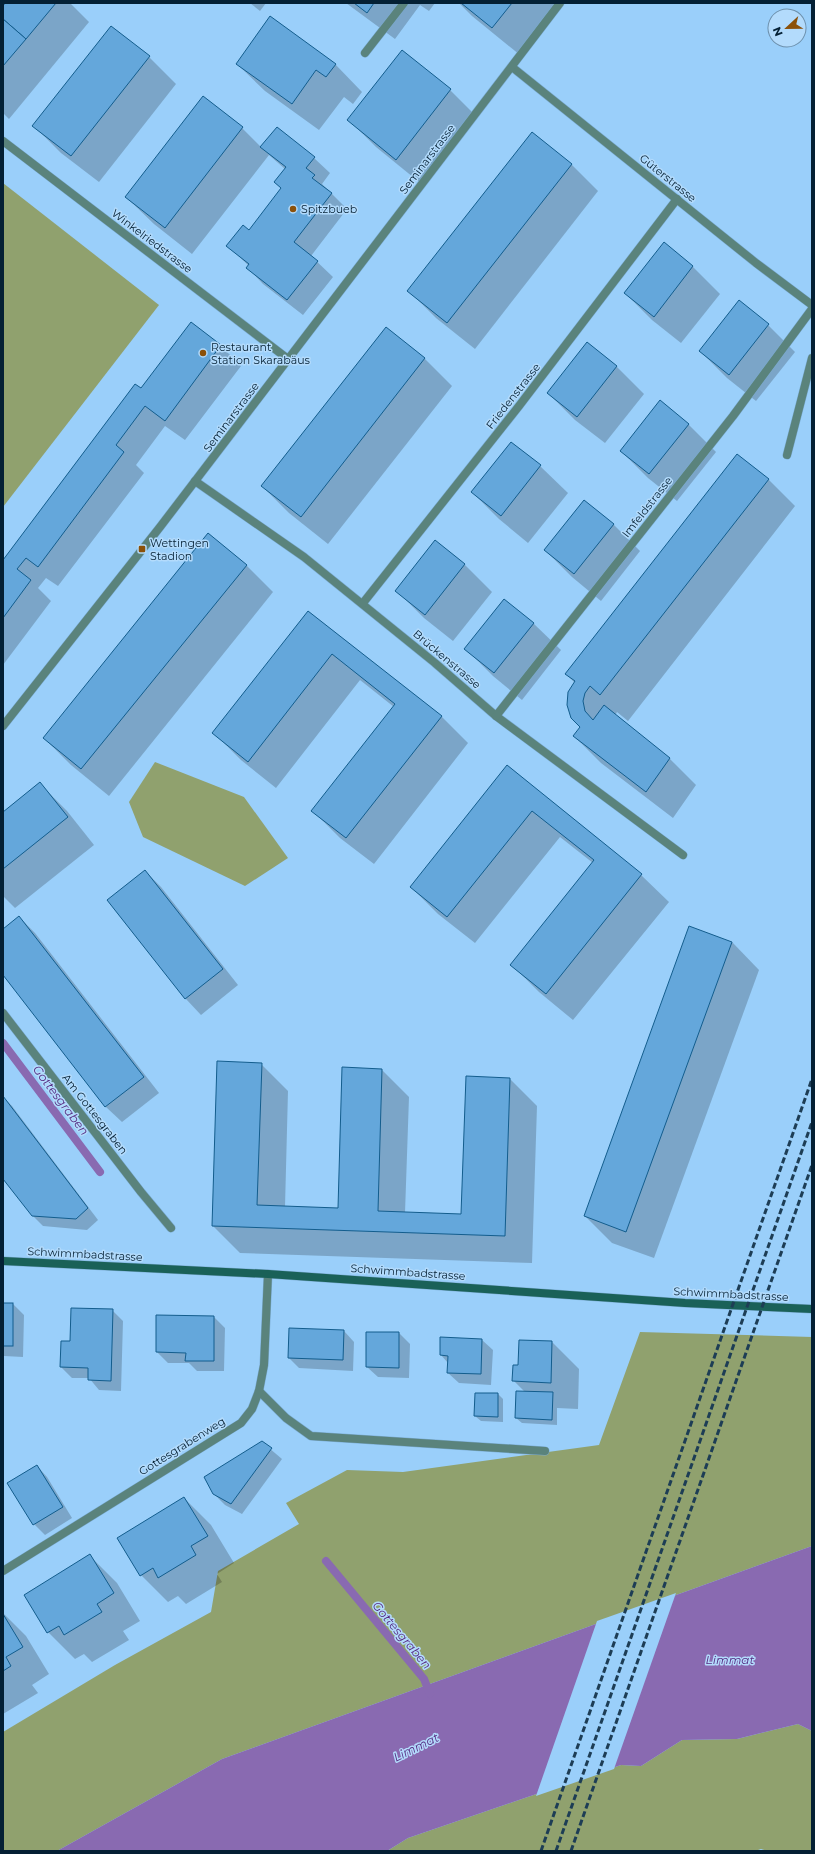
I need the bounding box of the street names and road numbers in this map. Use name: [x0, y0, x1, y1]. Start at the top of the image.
street label: Seminarstrasse: [396, 121, 458, 197]
street label: Güterstrasse: [637, 151, 699, 205]
street label: Winkelriedstrasse: [109, 206, 195, 276]
street label: Friedenstrasse: [483, 360, 543, 432]
street label: Seminarstrasse: [200, 379, 262, 455]
street label: Imfeldstrasse: [619, 474, 675, 540]
street label: Brückenstrasse: [410, 627, 484, 692]
street label: Am Gottesgraben: [59, 1071, 131, 1157]
street label: Schwimmbadstrasse: [27, 1244, 143, 1264]
street label: Schwimmbadstrasse: [350, 1261, 466, 1283]
street label: Schwimmbadstrasse: [673, 1284, 789, 1304]
street label: Gottesgrabenweg: [136, 1414, 228, 1478]

